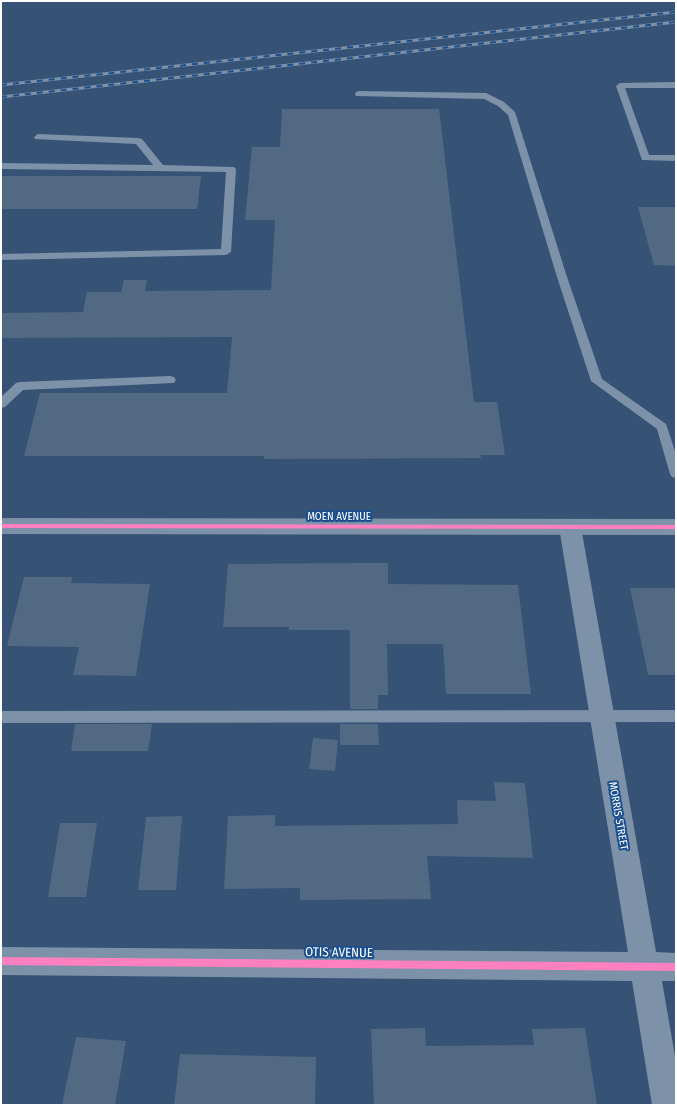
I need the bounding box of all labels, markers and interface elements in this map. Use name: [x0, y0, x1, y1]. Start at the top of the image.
street label: MOEN AVENUE: [307, 510, 371, 524]
street label: MORRIS STREET: [605, 781, 631, 851]
street label: OTIS AVENUE: [305, 945, 373, 961]

